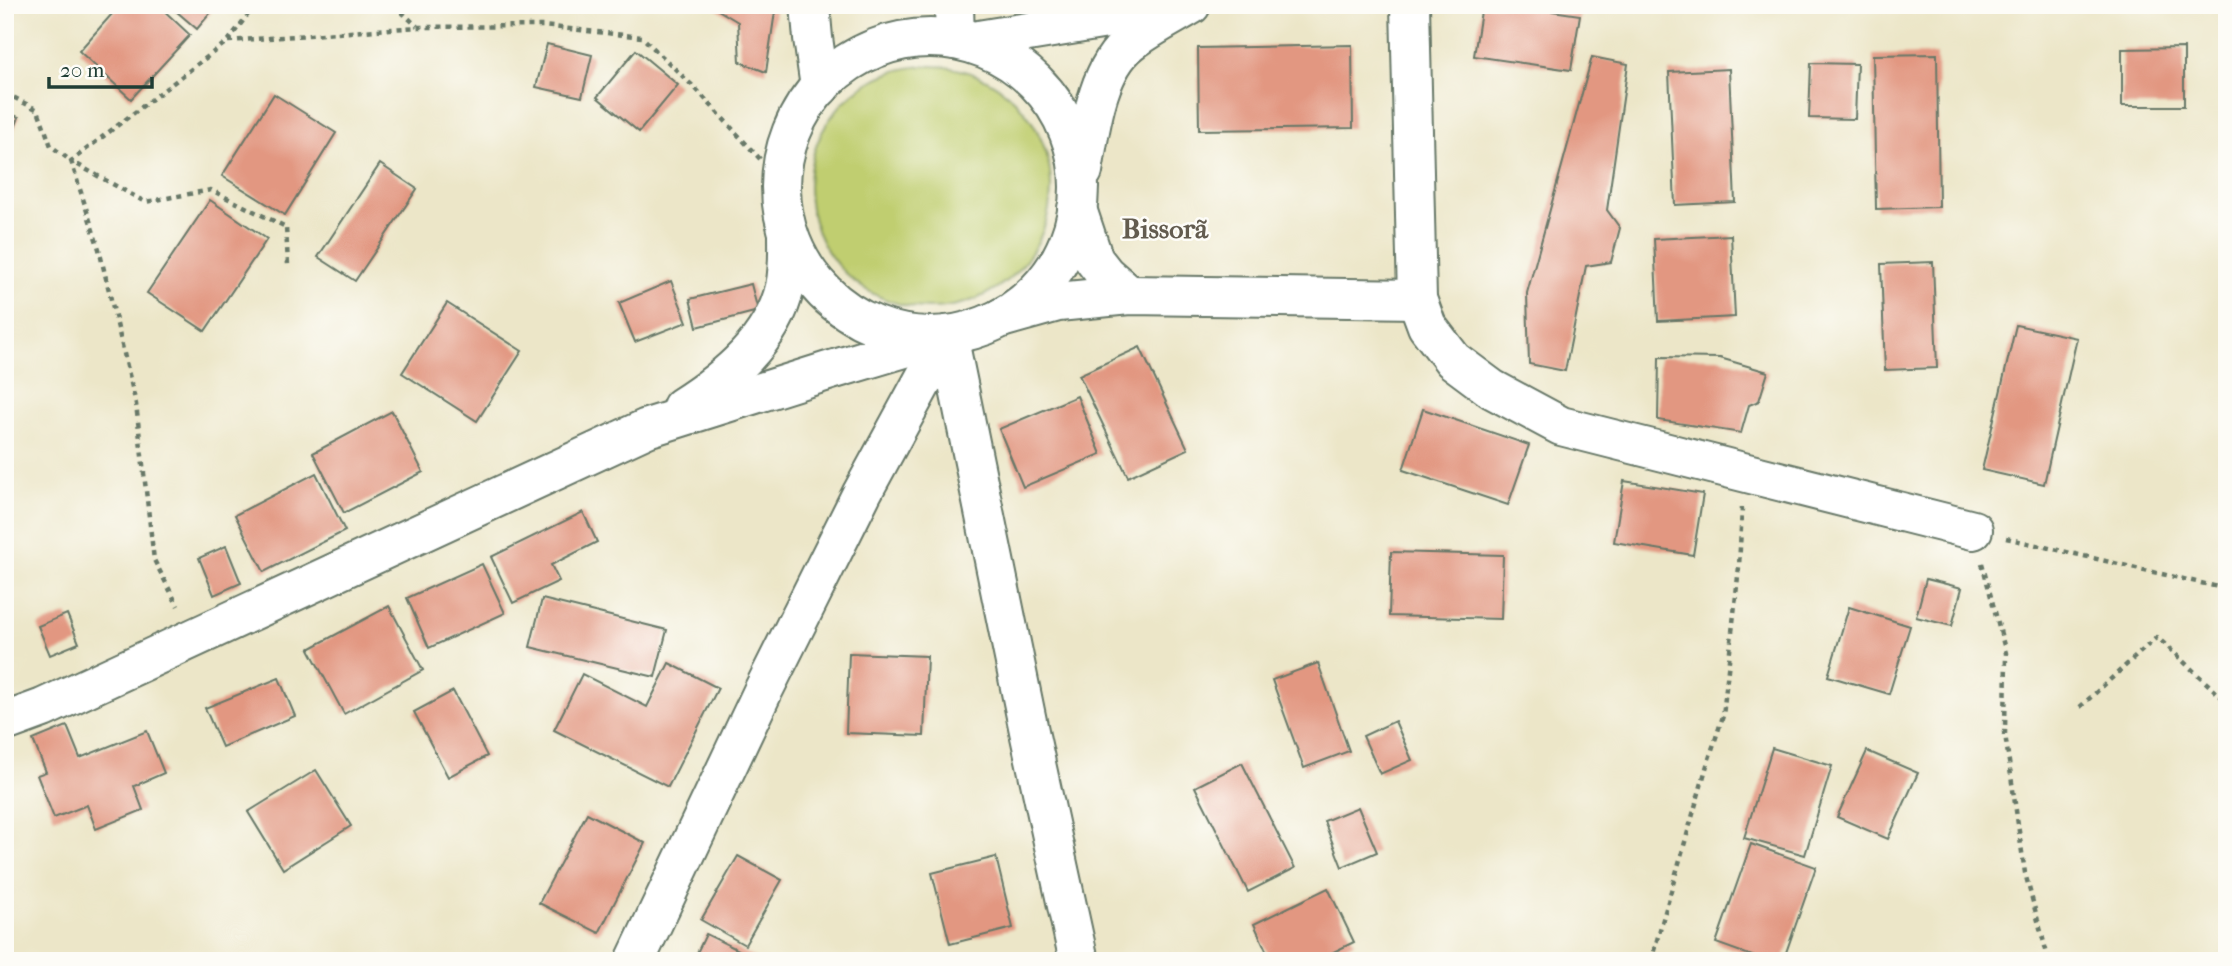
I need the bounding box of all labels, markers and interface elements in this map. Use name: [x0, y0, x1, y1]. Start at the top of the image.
scale bar: [49, 46, 152, 90]
text: 20 m: [60, 58, 105, 82]
district label: Bissorã: [1122, 212, 1209, 245]

